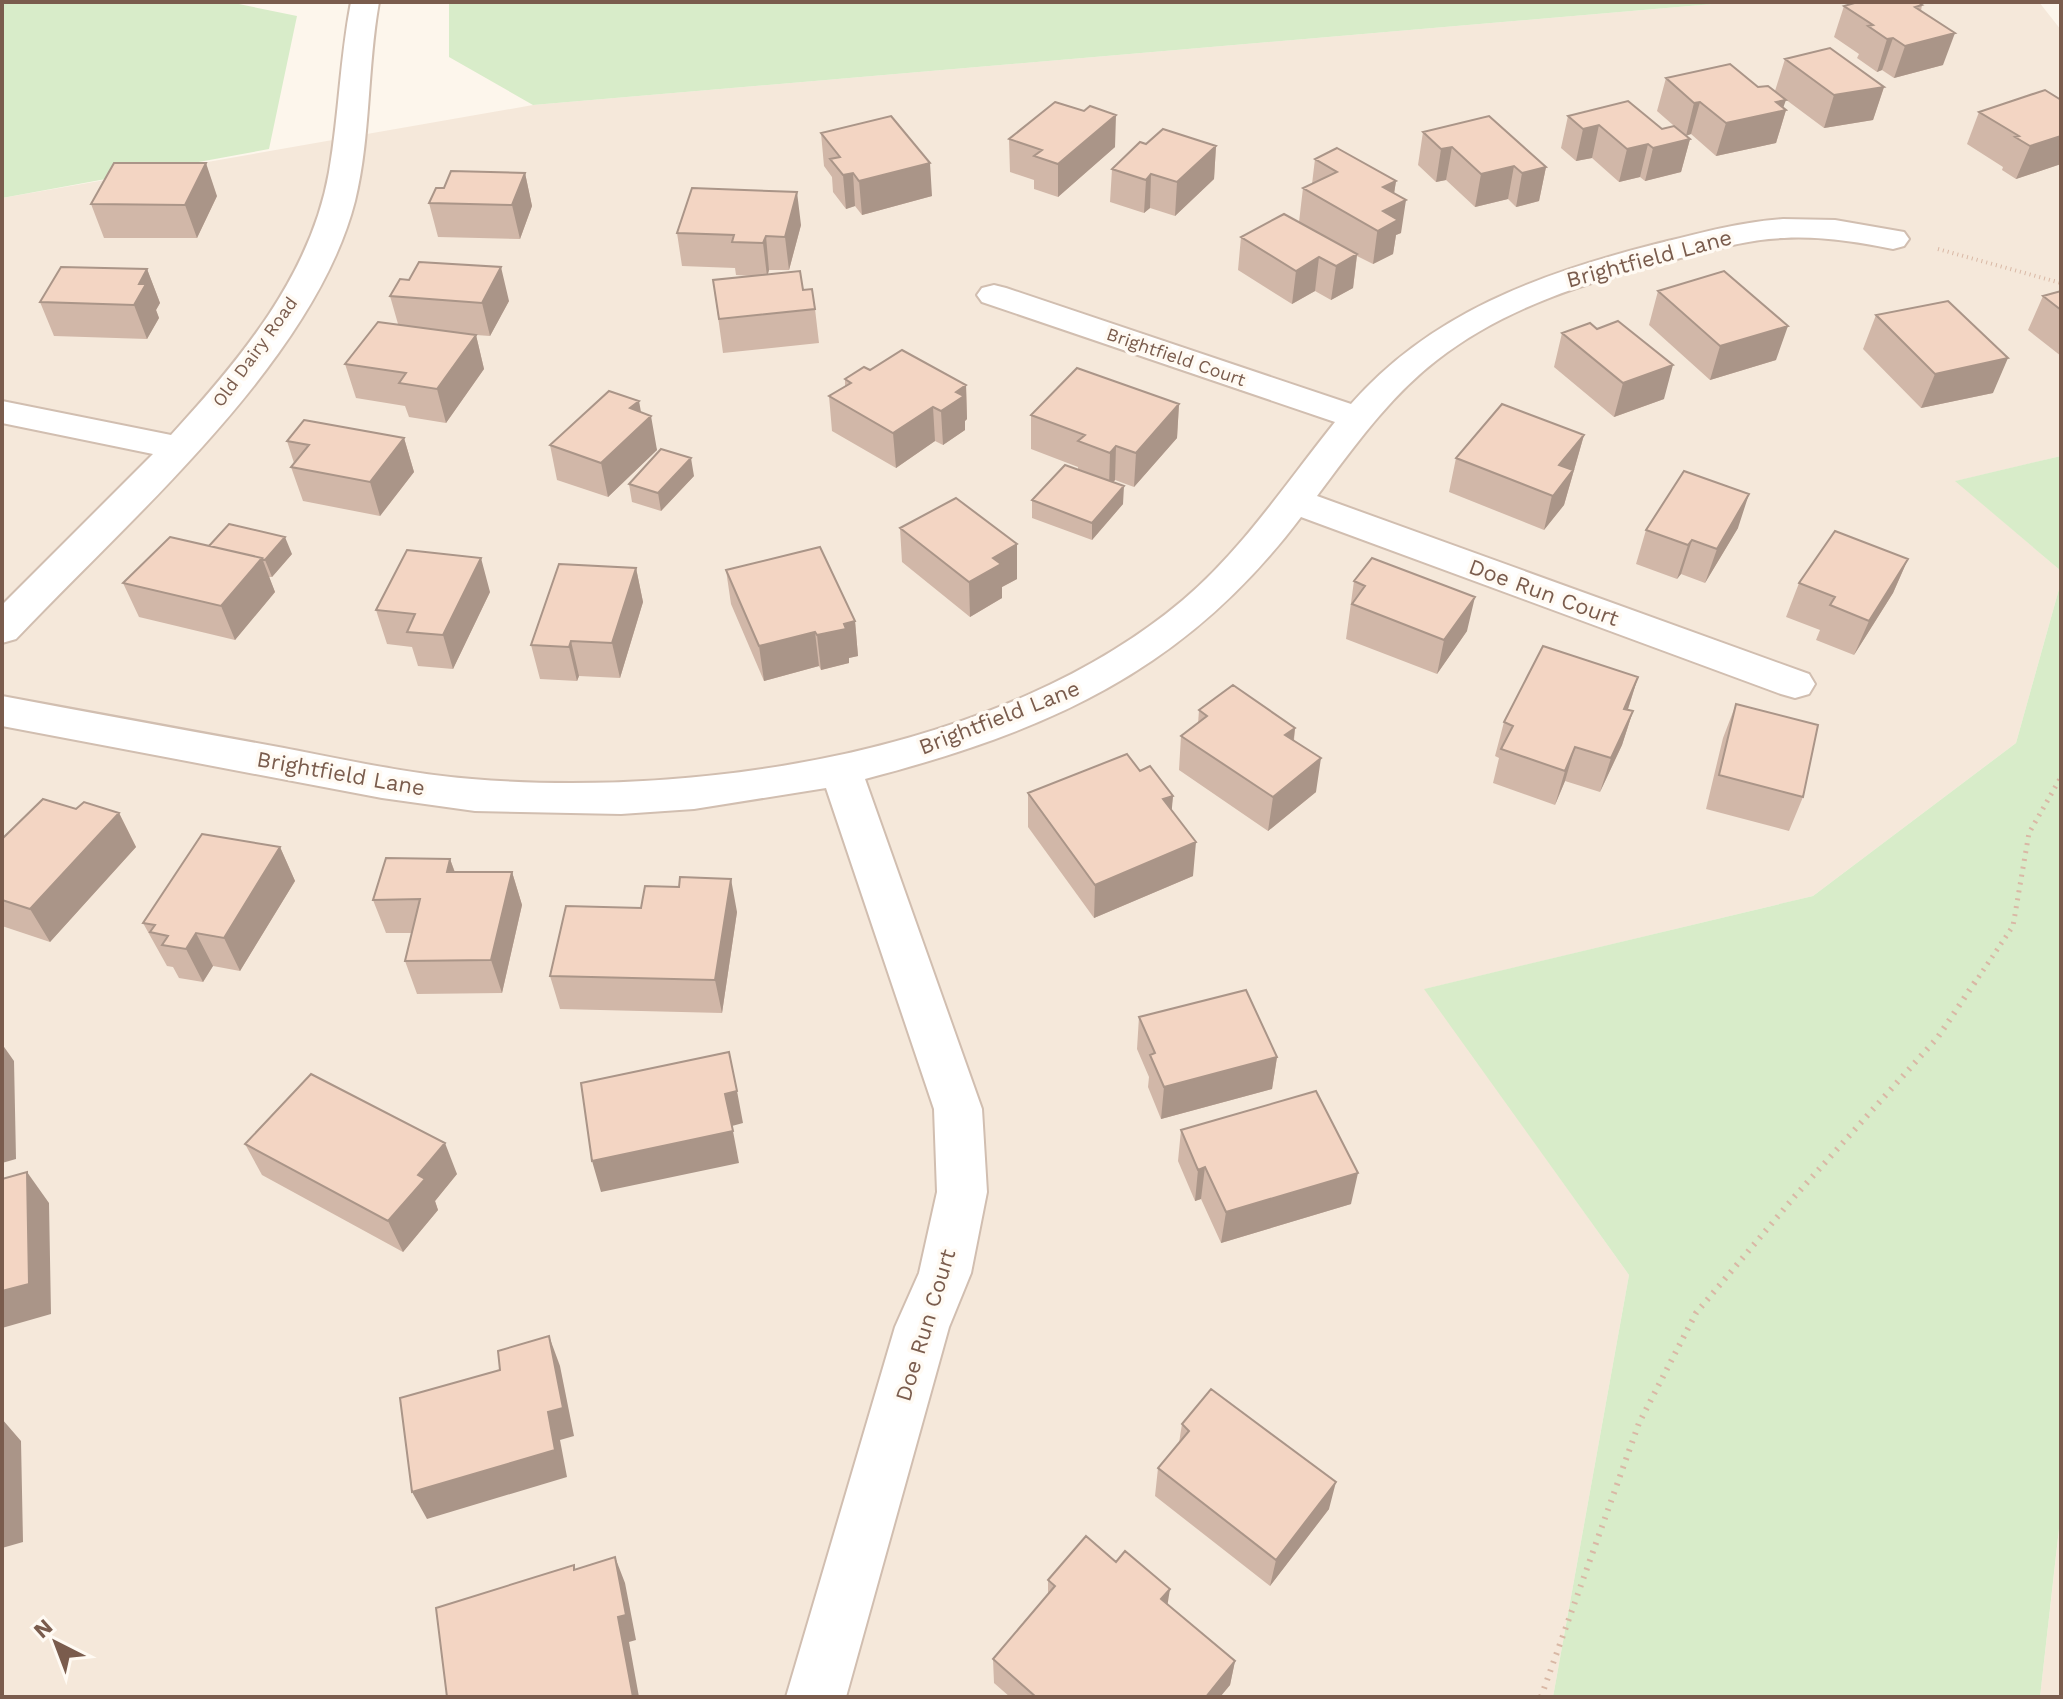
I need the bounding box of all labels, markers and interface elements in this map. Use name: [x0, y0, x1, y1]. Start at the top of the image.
street label: Brightfield Lane: [1564, 224, 1735, 293]
street label: Old Dairy Road: [208, 293, 301, 411]
street label: Brightfield Court: [1104, 323, 1249, 390]
street label: Doe Run Court: [1465, 554, 1622, 631]
street label: Brightfield Lane: [915, 675, 1083, 760]
street label: Brightfield Lane: [255, 746, 427, 801]
street label: Doe Run Court: [890, 1246, 960, 1404]
north arrow: [16, 1603, 96, 1683]
text: N: [29, 1614, 57, 1643]

